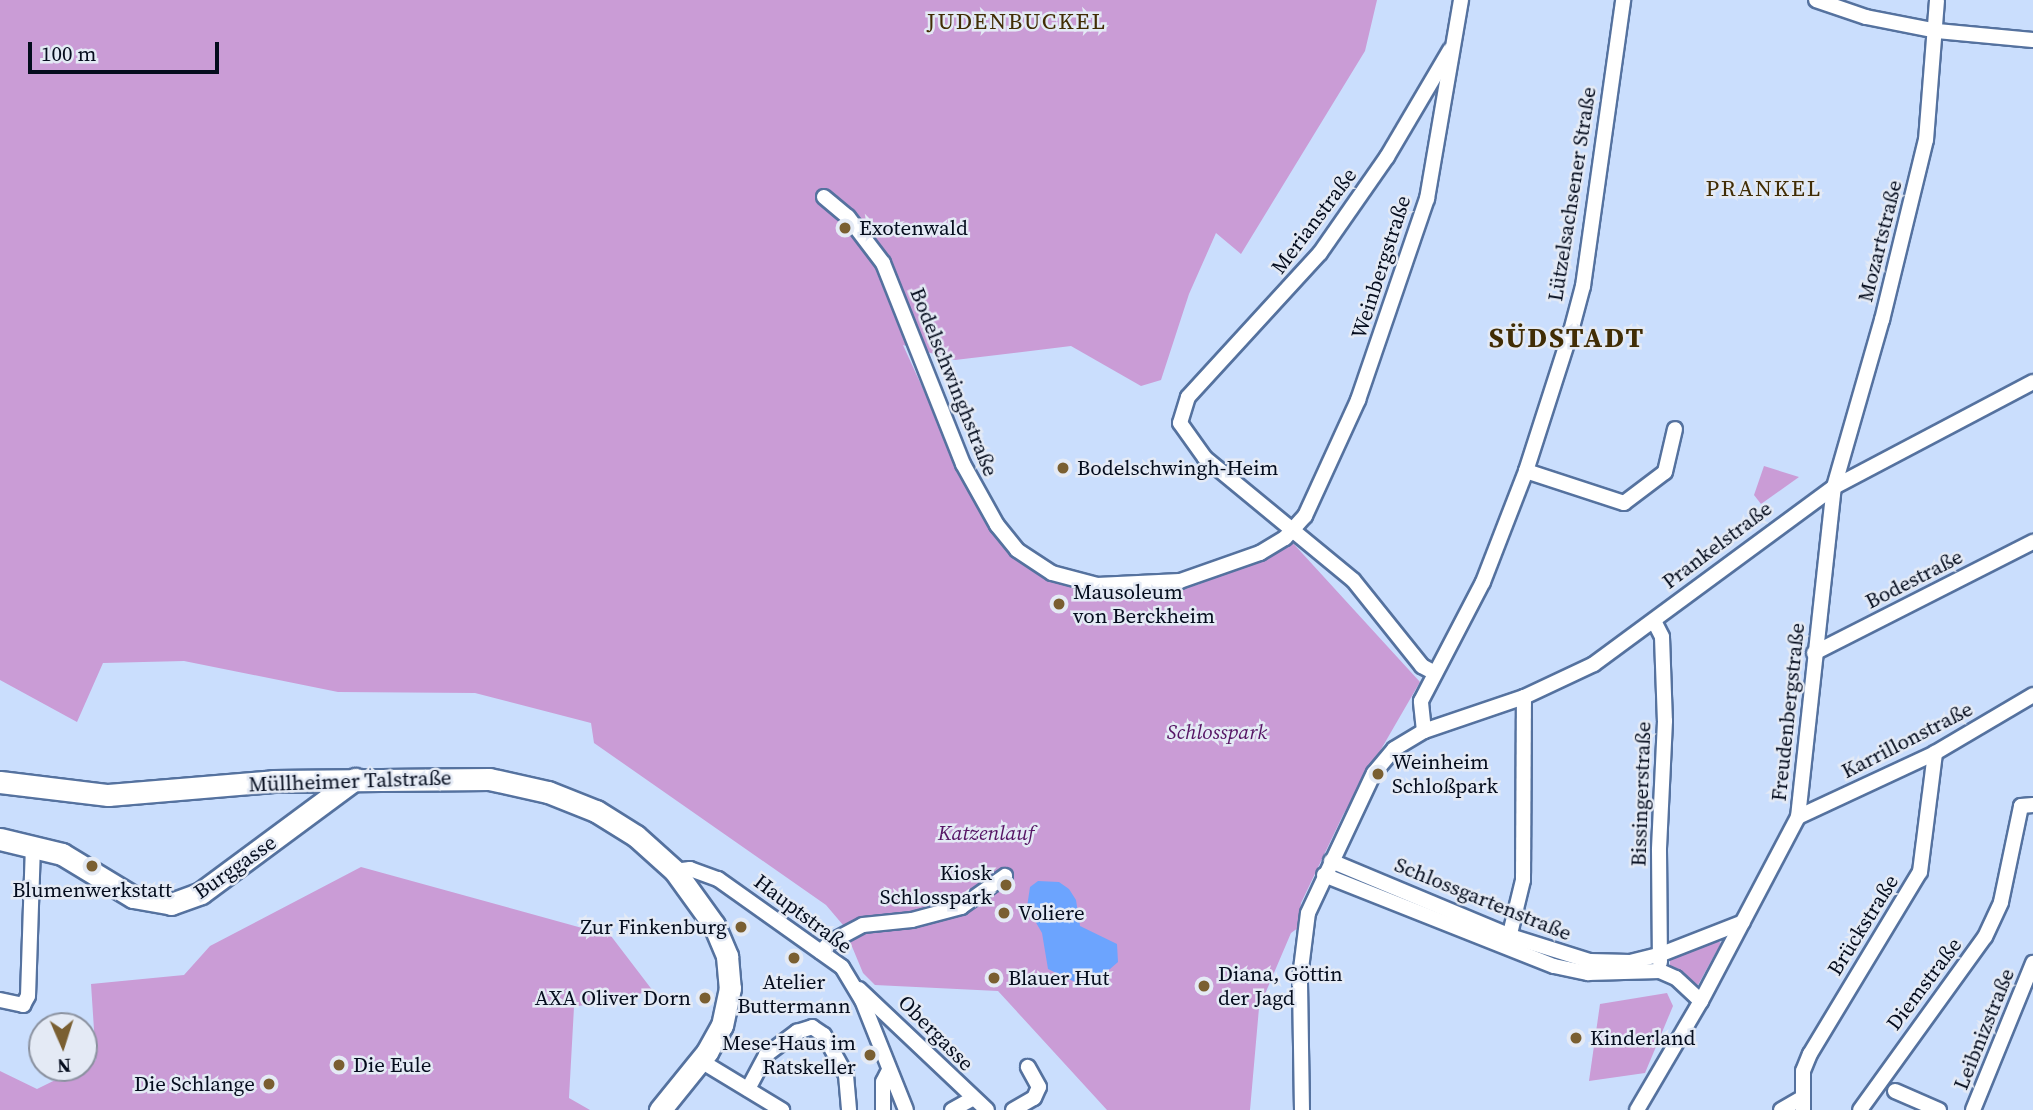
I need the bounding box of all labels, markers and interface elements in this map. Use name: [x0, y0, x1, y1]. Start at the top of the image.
district label: JUDENBUCKEL: [928, 7, 1106, 35]
scale bar: [32, 28, 222, 72]
text: 100 m: [41, 39, 96, 68]
street label: Lützelsachsener Straße: [1543, 85, 1601, 303]
street label: Merianstraße: [1266, 163, 1362, 279]
district label: PRANKEL: [1706, 174, 1822, 202]
street label: Mozartstraße: [1853, 177, 1907, 305]
street label: Weinbergstraße: [1346, 192, 1416, 342]
place label: Exotenwald: [859, 215, 968, 241]
marker: Exotenwald: [837, 220, 853, 236]
street label: Bodelschwinghstraße: [905, 284, 1003, 480]
district label: SÜDSTADT: [1490, 320, 1644, 354]
place label: Bodelschwingh-Heim: [1077, 455, 1278, 481]
marker: Bodelschwingh-Heim: [1055, 460, 1071, 476]
street label: Prankelstraße: [1657, 496, 1777, 594]
street label: Bodestraße: [1861, 544, 1967, 614]
place label: Mausoleum von Berckheim: [1073, 579, 1215, 629]
marker: Mausoleum von Berckheim: [1051, 596, 1067, 612]
street label: Freudenbergstraße: [1766, 622, 1810, 802]
street label: Karrillonstraße: [1837, 696, 1977, 784]
park label: Schlosspark: [1167, 719, 1267, 745]
street label: Bissingerstraße: [1626, 721, 1656, 867]
place label: Weinheim Schloßpark: [1392, 749, 1498, 799]
street label: Müllheimer Talstraße: [248, 765, 452, 797]
marker: Weinheim Schloßpark: [1370, 766, 1386, 782]
park label: Katzenlauf: [938, 820, 1034, 846]
street label: Burggasse: [189, 830, 281, 904]
street label: Schlossgartenstraße: [1391, 852, 1575, 946]
marker: Blumenwerkstatt: [84, 858, 100, 874]
place label: Kiosk Schlosspark: [880, 860, 992, 910]
street label: Hauptstraße: [749, 869, 857, 959]
street label: Brückstraße: [1822, 870, 1904, 980]
place label: Blumenwerkstatt: [12, 877, 172, 903]
marker: Kiosk Schlosspark: [998, 877, 1014, 893]
place label: Voliere: [1018, 900, 1085, 926]
marker: Voliere: [996, 905, 1012, 921]
place label: Zur Finkenburg: [581, 914, 727, 940]
marker: Zur Finkenburg: [733, 919, 749, 935]
street label: Diemstraße: [1881, 933, 1967, 1035]
marker: Atelier Buttermann: [786, 950, 802, 966]
place label: Diana, Göttin der Jagd: [1218, 961, 1343, 1011]
place label: Blauer Hut: [1008, 965, 1109, 991]
street label: Leibnizstraße: [1948, 965, 2020, 1093]
place label: Atelier Buttermann: [737, 969, 851, 1019]
marker: Blauer Hut: [986, 970, 1002, 986]
marker: Diana, Göttin der Jagd: [1196, 978, 1212, 994]
place label: AXA Oliver Dorn: [535, 985, 691, 1011]
marker: AXA Oliver Dorn: [697, 990, 713, 1006]
street label: Obergasse: [893, 990, 979, 1076]
north arrow: [28, 1012, 98, 1082]
place label: Kinderland: [1590, 1025, 1696, 1051]
place label: Mese-Haus im Ratskeller: [722, 1030, 856, 1080]
marker: Kinderland: [1568, 1030, 1584, 1046]
marker: Mese-Haus im Ratskeller: [862, 1047, 878, 1063]
place label: Die Eule: [353, 1052, 431, 1078]
text: N: [56, 1053, 72, 1079]
marker: Die Eule: [331, 1057, 347, 1073]
place label: Die Schlange: [134, 1071, 255, 1097]
marker: Die Schlange: [261, 1076, 277, 1092]

